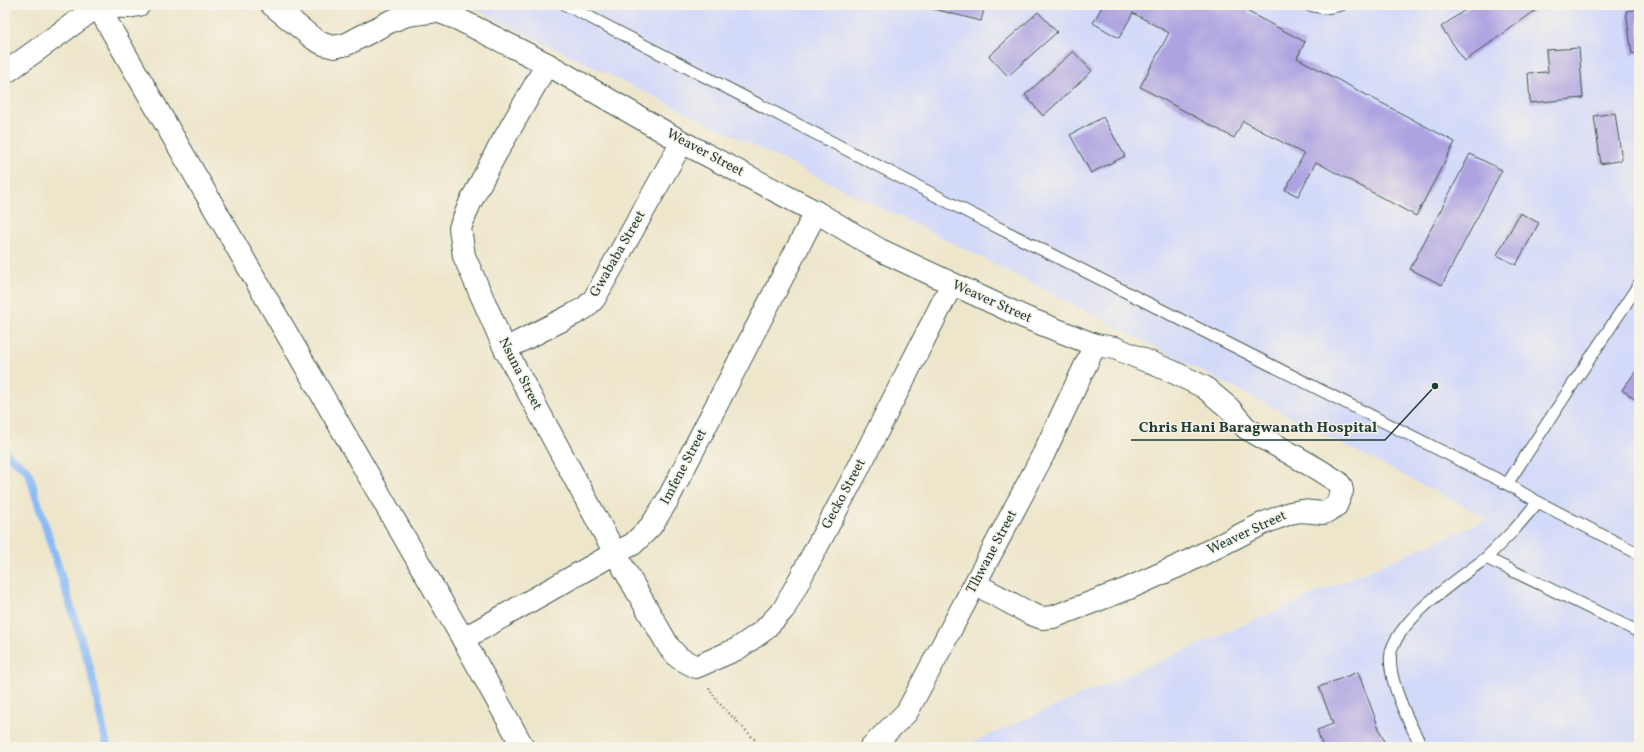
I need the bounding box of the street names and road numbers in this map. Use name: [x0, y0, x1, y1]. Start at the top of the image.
street label: Weaver Street: [663, 125, 747, 181]
street label: Gwababa Street: [586, 207, 650, 301]
street label: Weaver Street: [949, 276, 1035, 328]
street label: Nsuna Street: [494, 334, 546, 414]
street label: Imfene Street: [656, 426, 712, 508]
street label: Gecko Street: [818, 455, 871, 533]
street label: Weaver Street: [1204, 506, 1290, 560]
street label: Tlhwane Street: [962, 507, 1022, 597]

